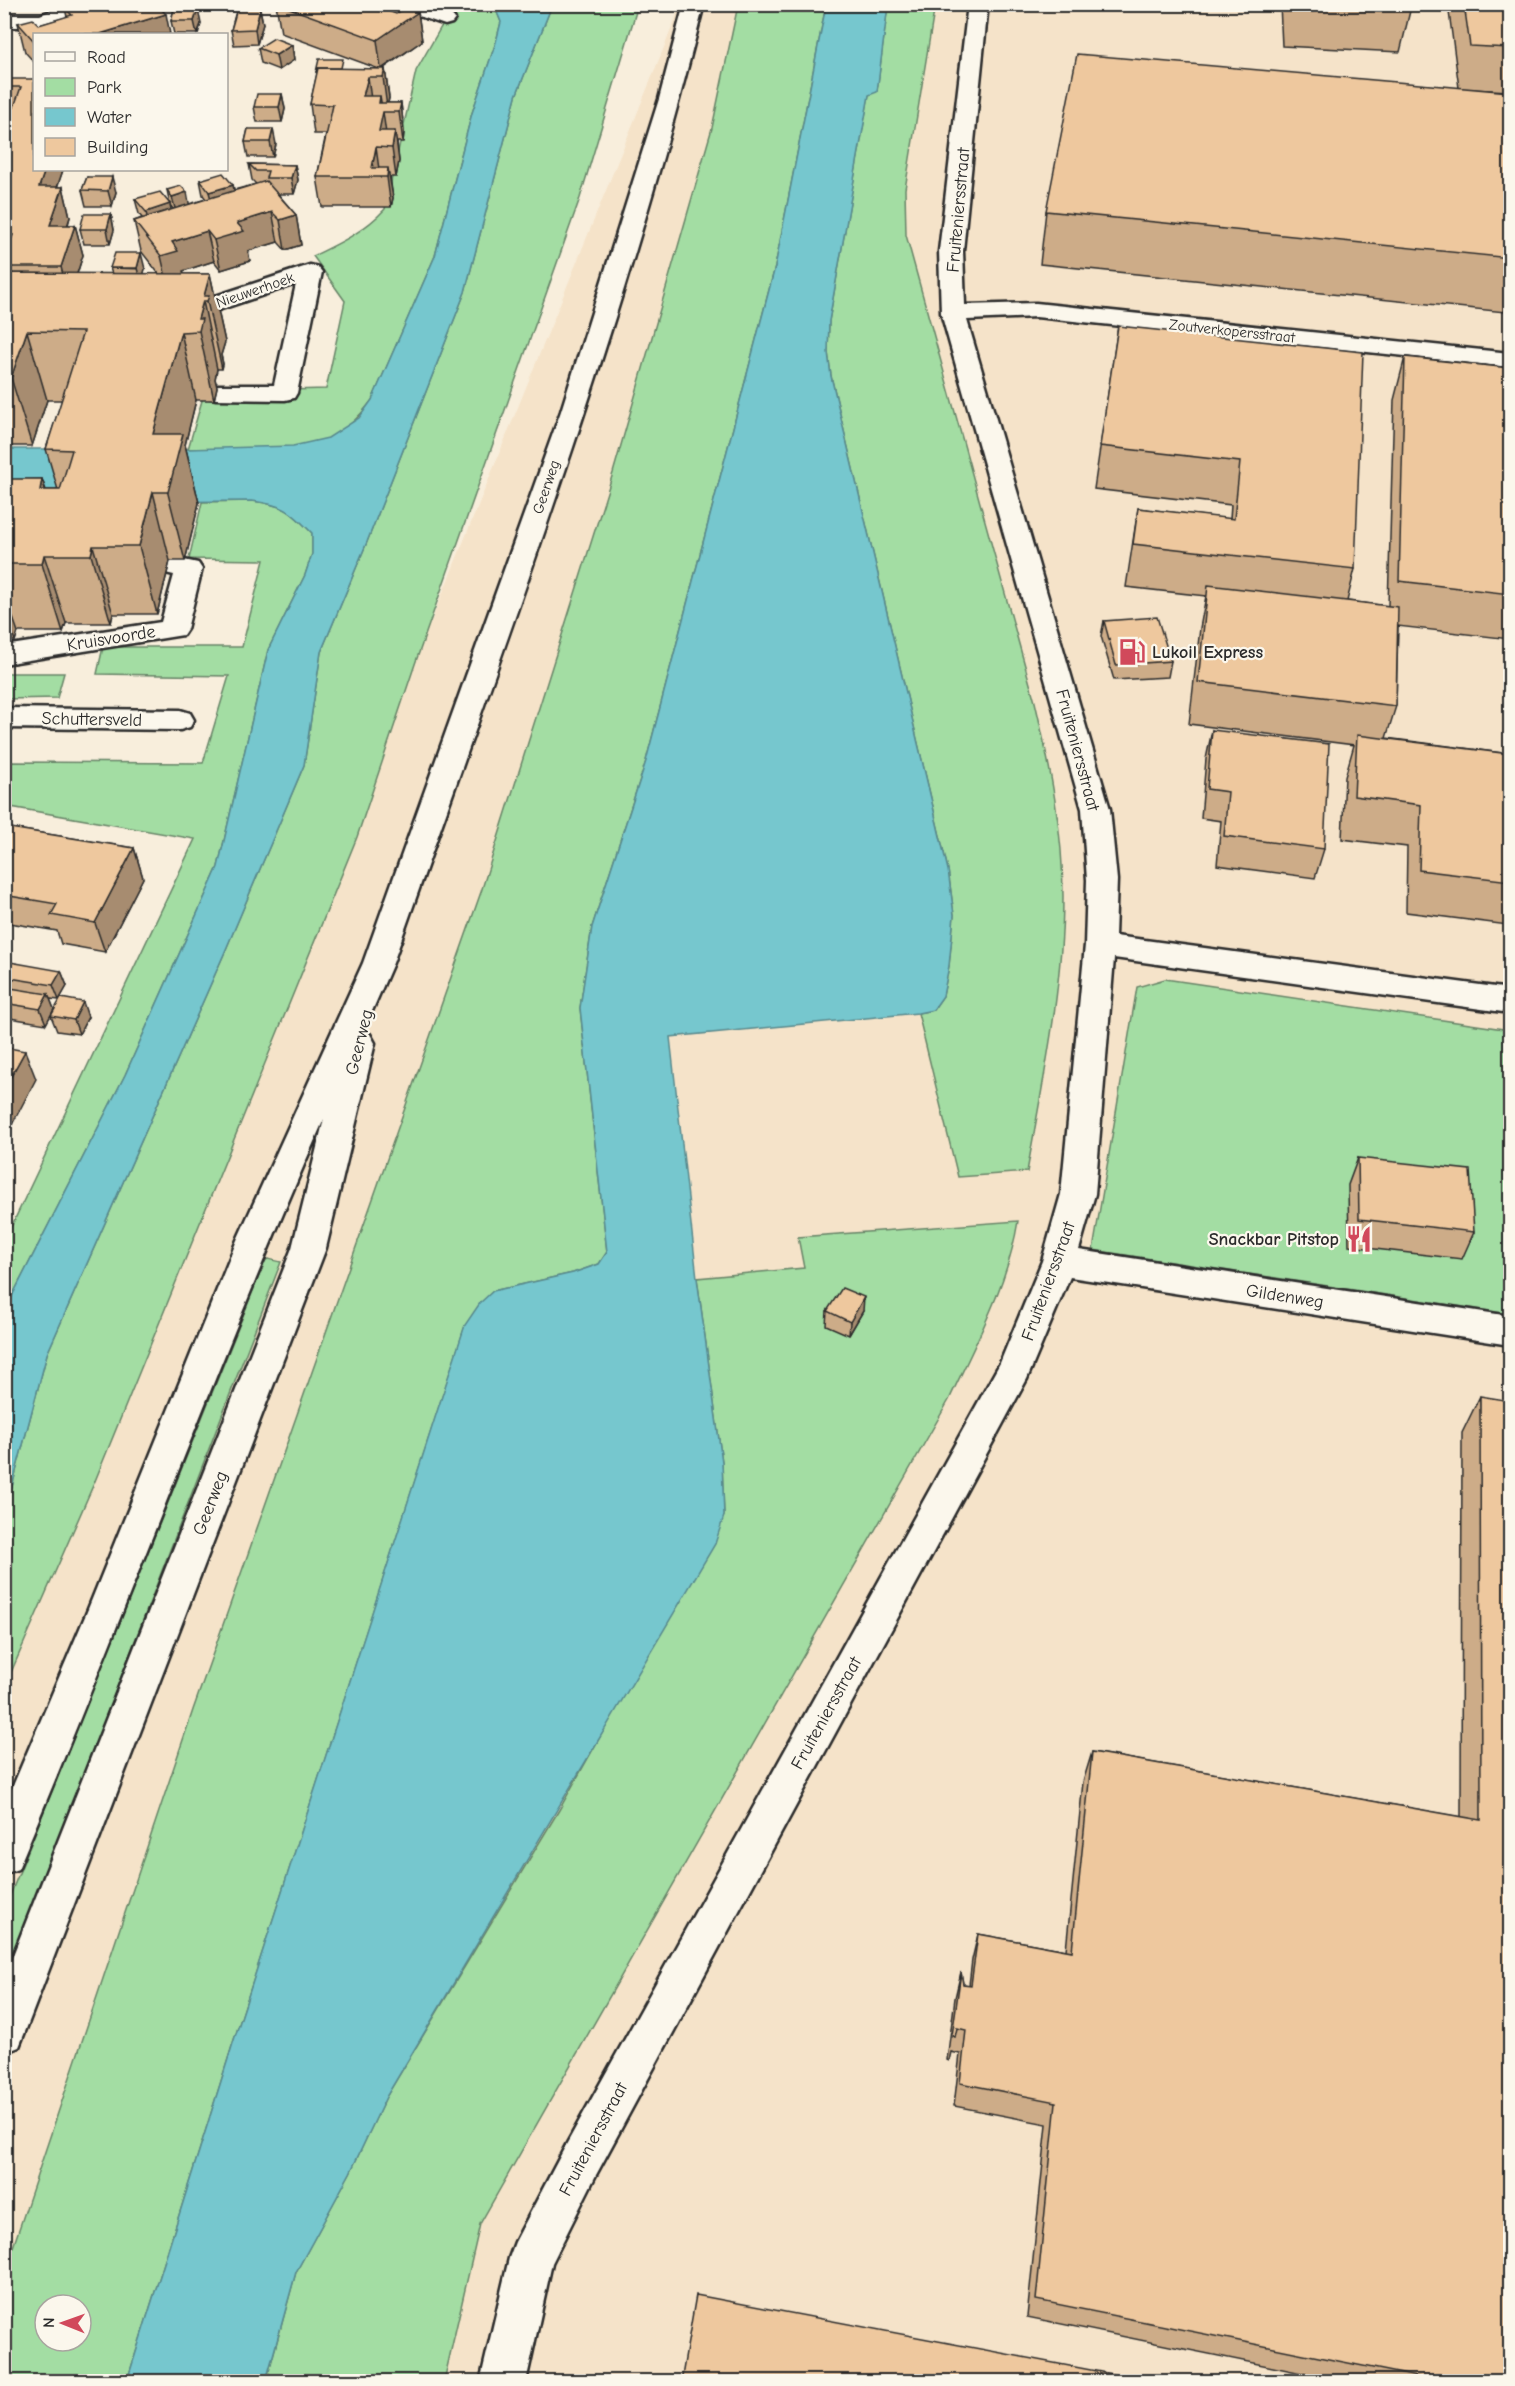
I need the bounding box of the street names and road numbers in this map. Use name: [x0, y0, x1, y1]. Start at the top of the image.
street label: Fruiteniersstraat: [943, 146, 974, 273]
street label: Nieuwerhoek: [214, 268, 297, 312]
street label: Zoutverkopersstraat: [1168, 315, 1297, 347]
street label: Geerweg: [528, 458, 564, 516]
street label: Kruisvoorde: [65, 621, 157, 656]
street label: Fruiteniersstraat: [1051, 687, 1104, 814]
street label: Schuttersveld: [42, 708, 142, 731]
street label: Geerweg: [341, 1007, 378, 1077]
street label: Fruiteniersstraat: [1017, 1218, 1080, 1344]
street label: Gildenweg: [1245, 1280, 1325, 1313]
street label: Geerweg: [189, 1468, 232, 1538]
street label: Fruiteniersstraat: [787, 1653, 866, 1773]
street label: Fruiteniersstraat: [555, 2078, 633, 2199]

